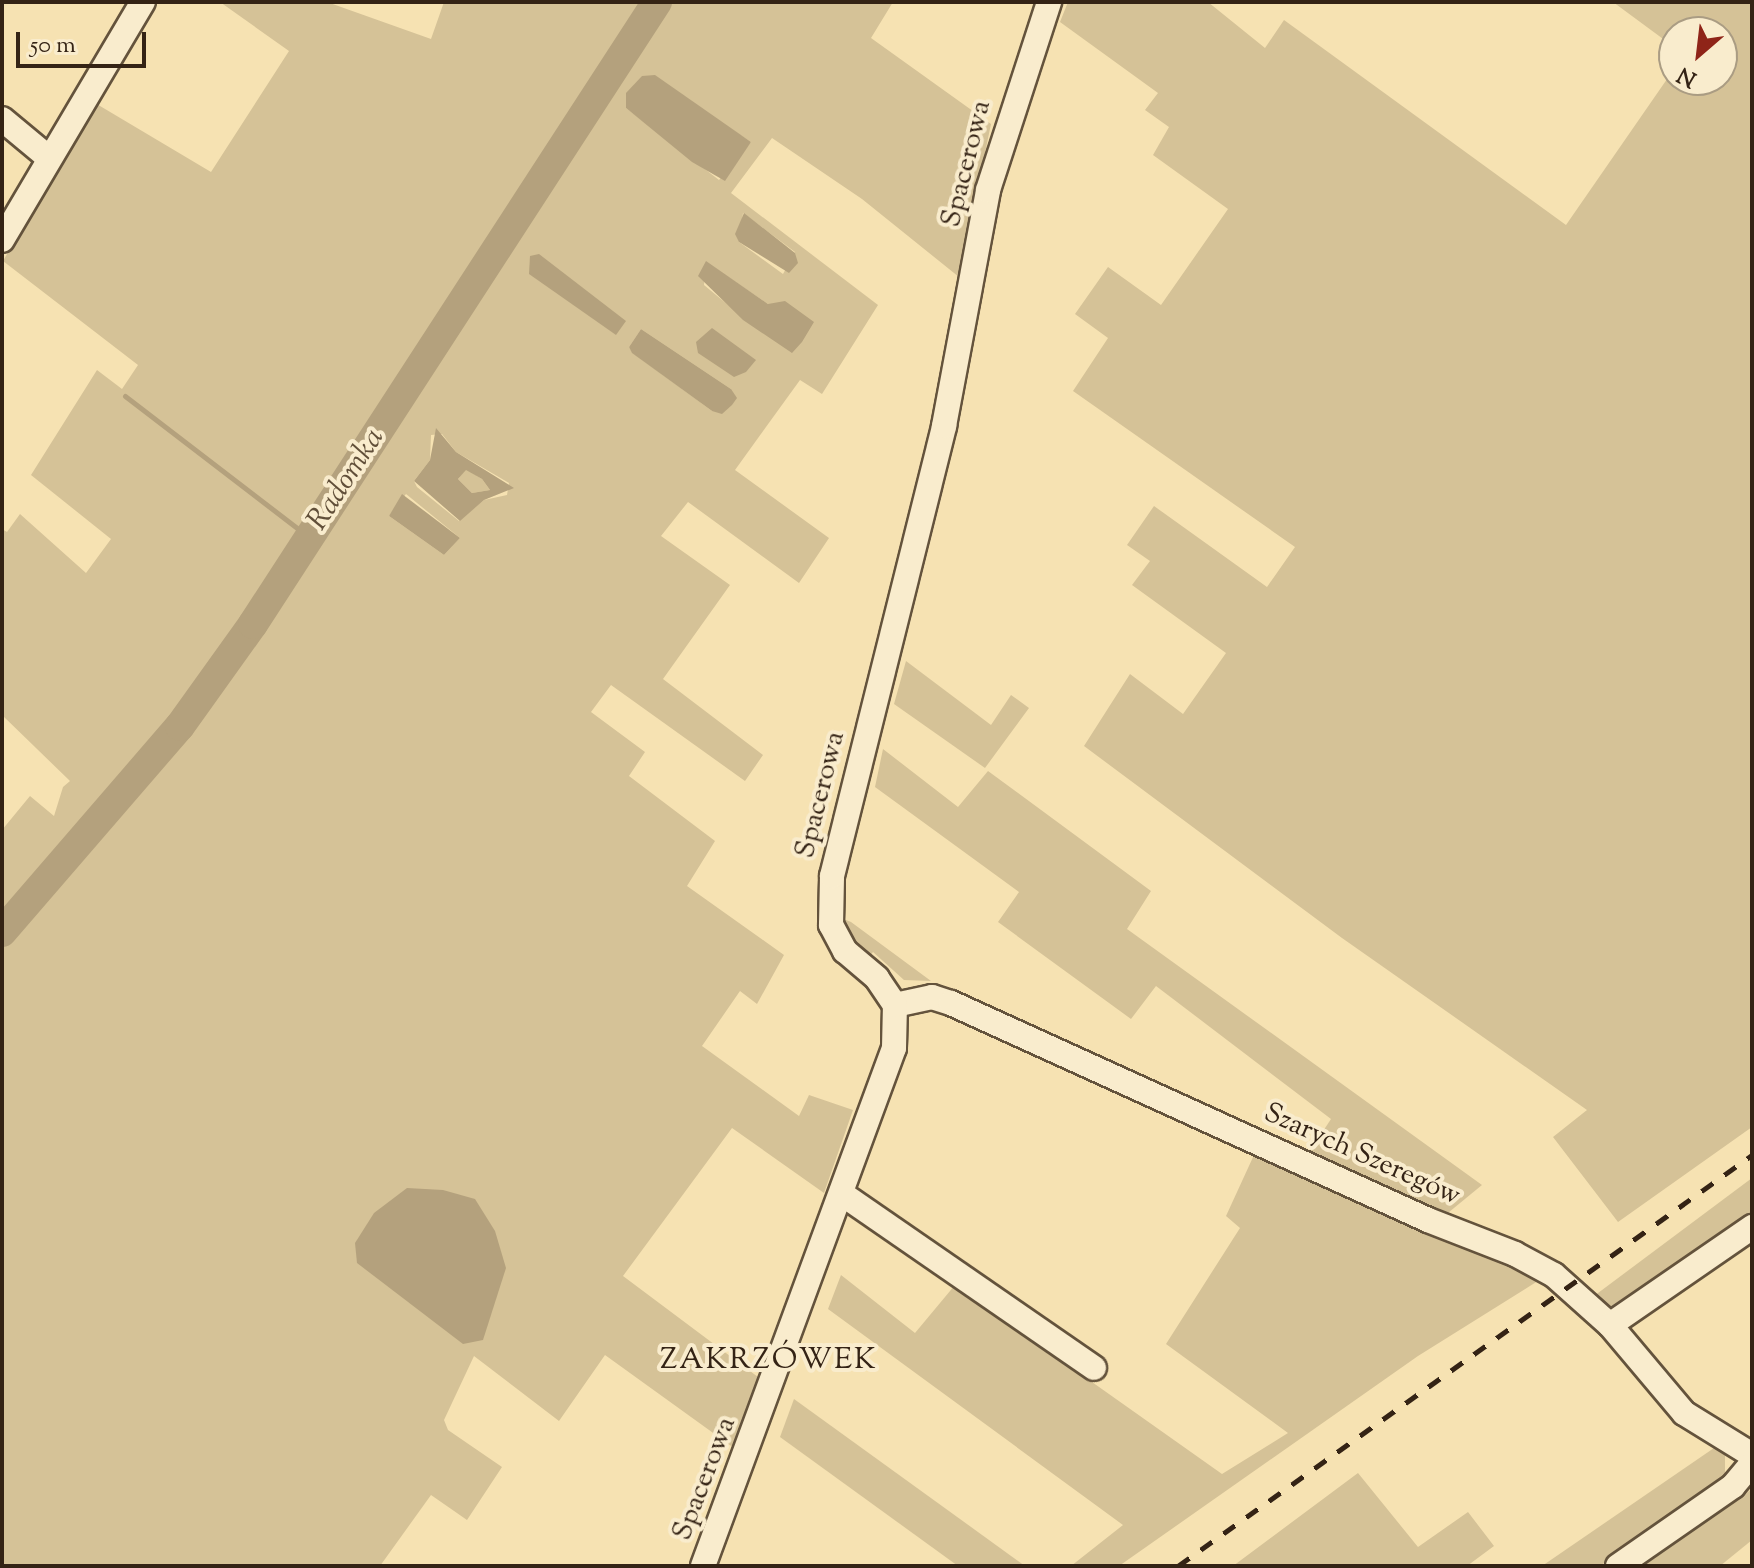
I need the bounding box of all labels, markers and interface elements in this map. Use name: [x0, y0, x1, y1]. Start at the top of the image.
scale bar: [20, 16, 150, 66]
north arrow: [1658, 16, 1738, 96]
text: 50 m: [30, 29, 76, 63]
text: N: [1672, 57, 1703, 94]
street label: Spacerowa: [935, 97, 999, 231]
water label: Radomka: [301, 422, 393, 538]
street label: Spacerowa: [789, 728, 853, 862]
street label: Szarych Szeregów: [1259, 1097, 1465, 1213]
district label: ZAKRZÓWEK: [660, 1343, 878, 1379]
street label: Spacerowa: [666, 1413, 744, 1545]

